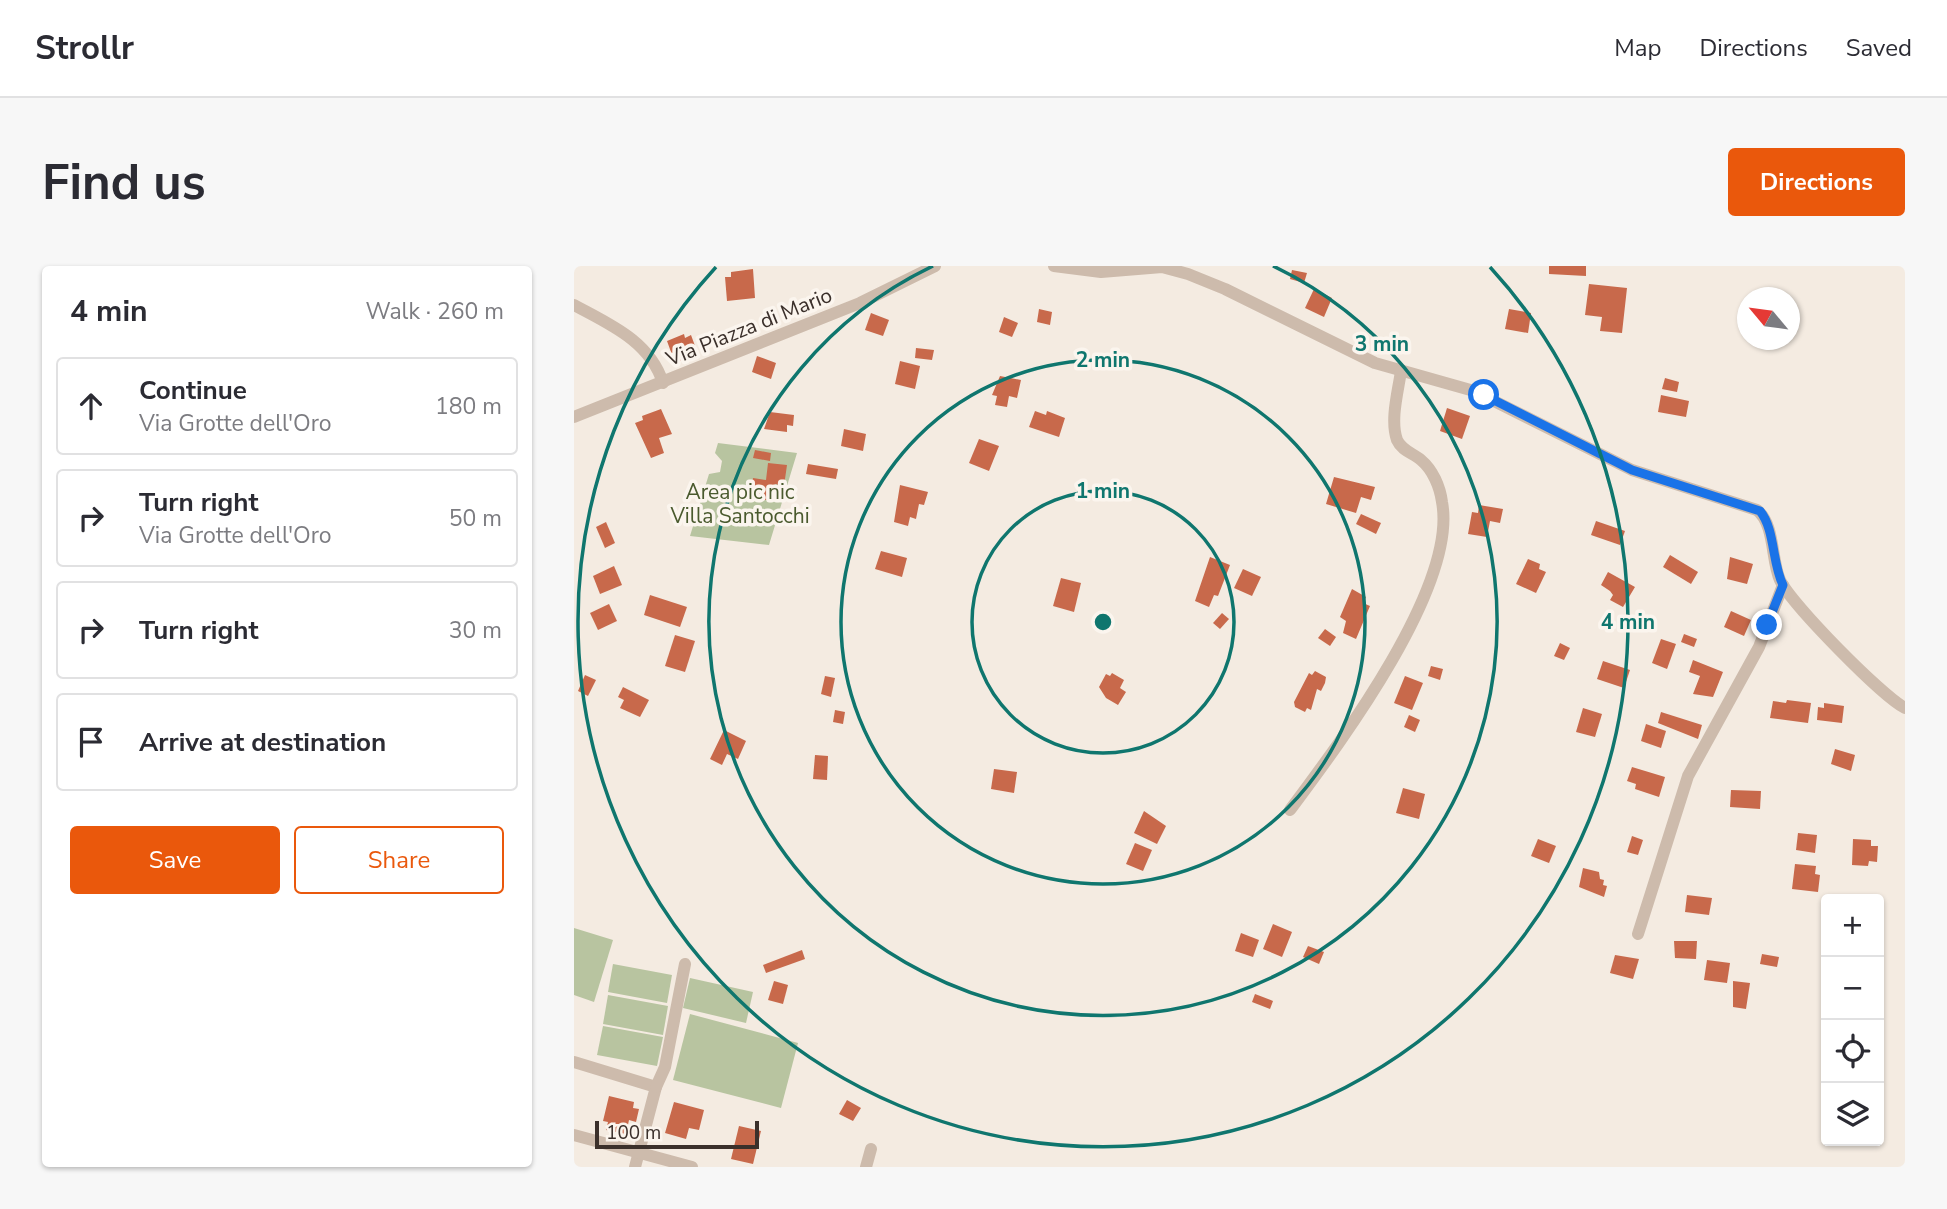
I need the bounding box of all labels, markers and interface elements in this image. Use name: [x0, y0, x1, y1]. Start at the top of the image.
text: Strollr: [35, 26, 134, 71]
text: Map: [1614, 32, 1661, 64]
text: Directions: [1699, 32, 1808, 64]
text: Saved: [1846, 32, 1912, 64]
button: Directions: [1728, 148, 1905, 216]
text: Find us: [42, 149, 206, 216]
street label: Via Piazza di Mario: [661, 281, 836, 373]
north arrow: [1737, 287, 1800, 350]
text: 4 min: [70, 291, 148, 332]
text: Walk · 260 m: [365, 296, 504, 327]
text: 3 min: [1355, 330, 1409, 358]
text: 2 min: [1076, 346, 1130, 374]
text: Continue: [139, 373, 247, 408]
route start: [1468, 379, 1499, 410]
icon: ahead: [72, 387, 110, 425]
text: 180 m: [435, 391, 502, 422]
text: Via Grotte dell'Oro: [139, 408, 332, 439]
text: 1 min: [1076, 477, 1130, 505]
park label: Area pic nic Villa Santocchi: [669, 478, 810, 530]
text: Turn right: [139, 485, 258, 520]
icon: right: [72, 499, 110, 537]
text: 50 m: [449, 503, 502, 534]
text: Via Grotte dell'Oro: [139, 520, 332, 551]
text: 4 min: [1601, 608, 1655, 636]
route end: [1751, 609, 1782, 640]
centre of rings: [1091, 610, 1115, 634]
icon: right: [72, 611, 110, 649]
text: Turn right: [139, 613, 258, 648]
text: 30 m: [449, 615, 502, 646]
icon: arrive: [72, 723, 110, 761]
text: Arrive at destination: [139, 725, 386, 760]
button: Save: [70, 826, 280, 894]
button: Share: [294, 826, 504, 894]
map controls: [1821, 894, 1884, 1146]
button: +: [1821, 894, 1884, 957]
button: −: [1821, 957, 1884, 1020]
button: locate: [1821, 1020, 1884, 1083]
button: layers: [1821, 1083, 1884, 1146]
scale bar: [595, 1118, 760, 1150]
text: 100 m: [606, 1120, 661, 1146]

